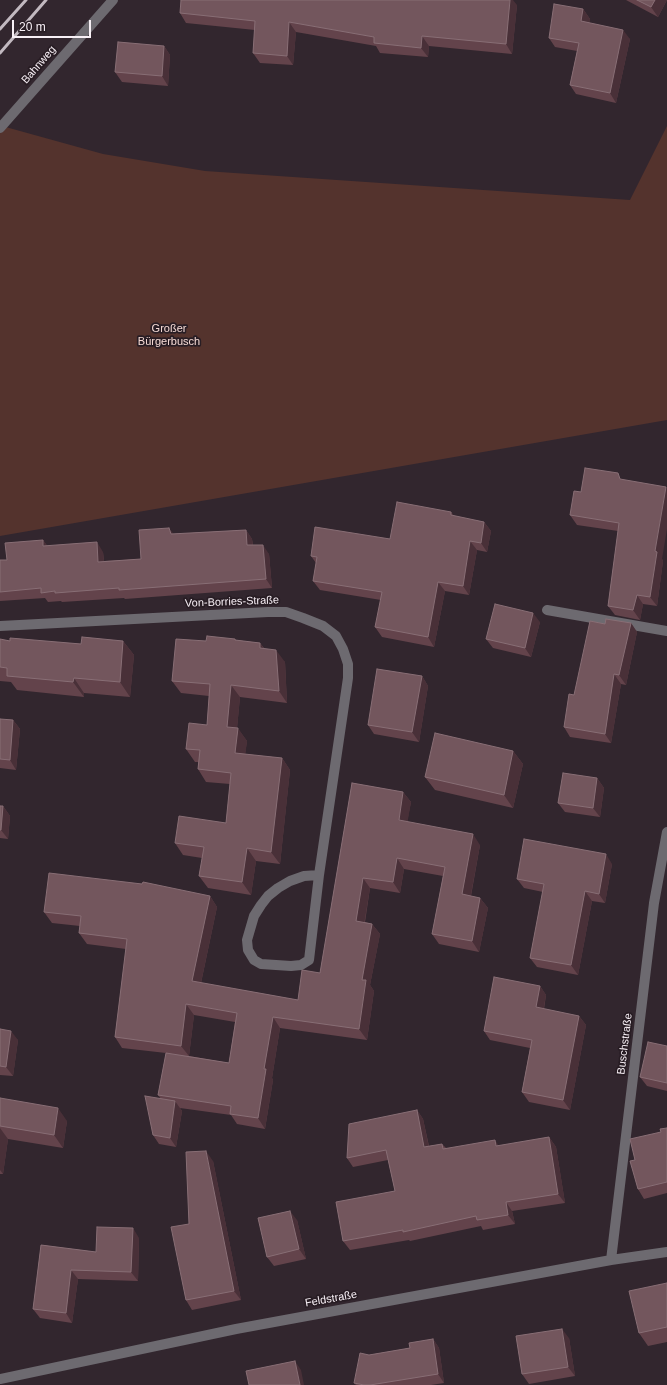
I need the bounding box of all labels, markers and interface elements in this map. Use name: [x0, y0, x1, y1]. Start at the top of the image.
scale bar: [14, 12, 93, 38]
text: 20 m: [19, 20, 46, 34]
street label: Bahnweg: [19, 43, 59, 87]
park label: Großer Bürgerbusch: [138, 322, 200, 348]
street label: Von-Borries-Straße: [185, 594, 279, 610]
street label: Buschstraße: [615, 1013, 635, 1075]
street label: Feldstraße: [304, 1288, 358, 1310]

